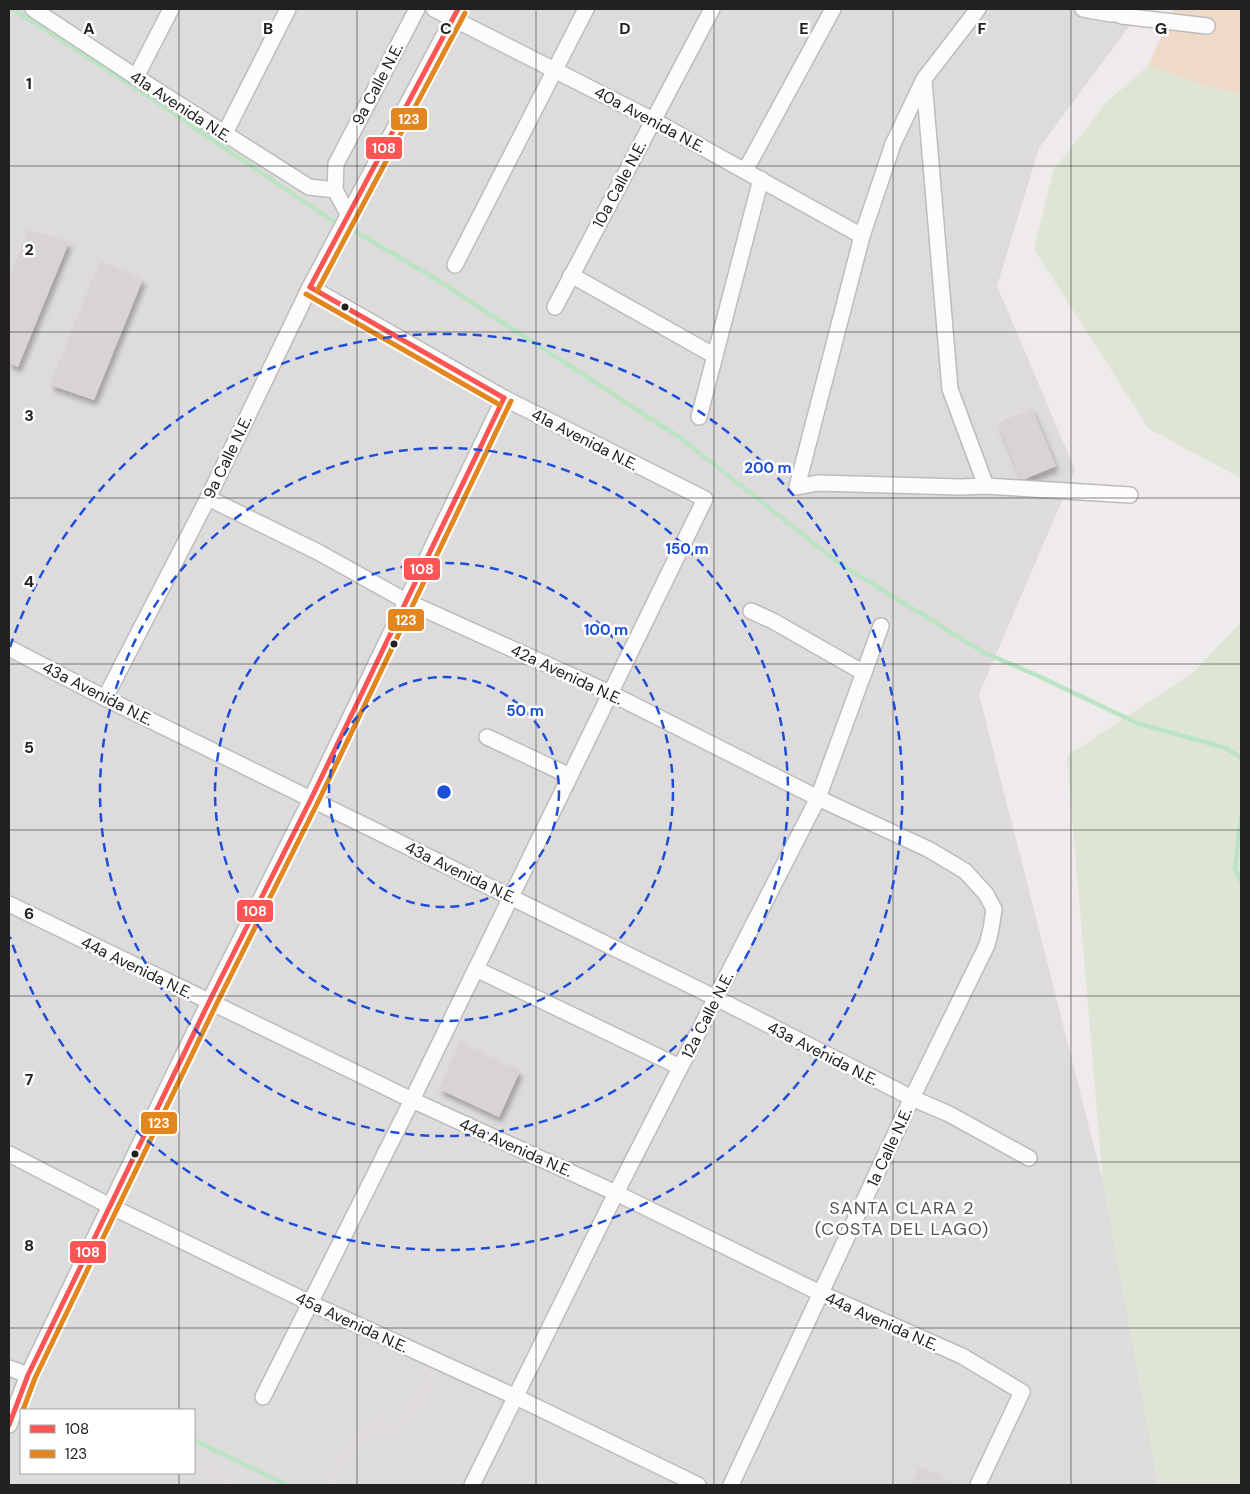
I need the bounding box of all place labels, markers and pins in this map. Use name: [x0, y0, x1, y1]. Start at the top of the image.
unlabelled marker: [340, 302, 350, 312]
unlabelled marker: [389, 639, 399, 649]
centre of rings: [435, 783, 453, 801]
unlabelled marker: [130, 1149, 140, 1159]

